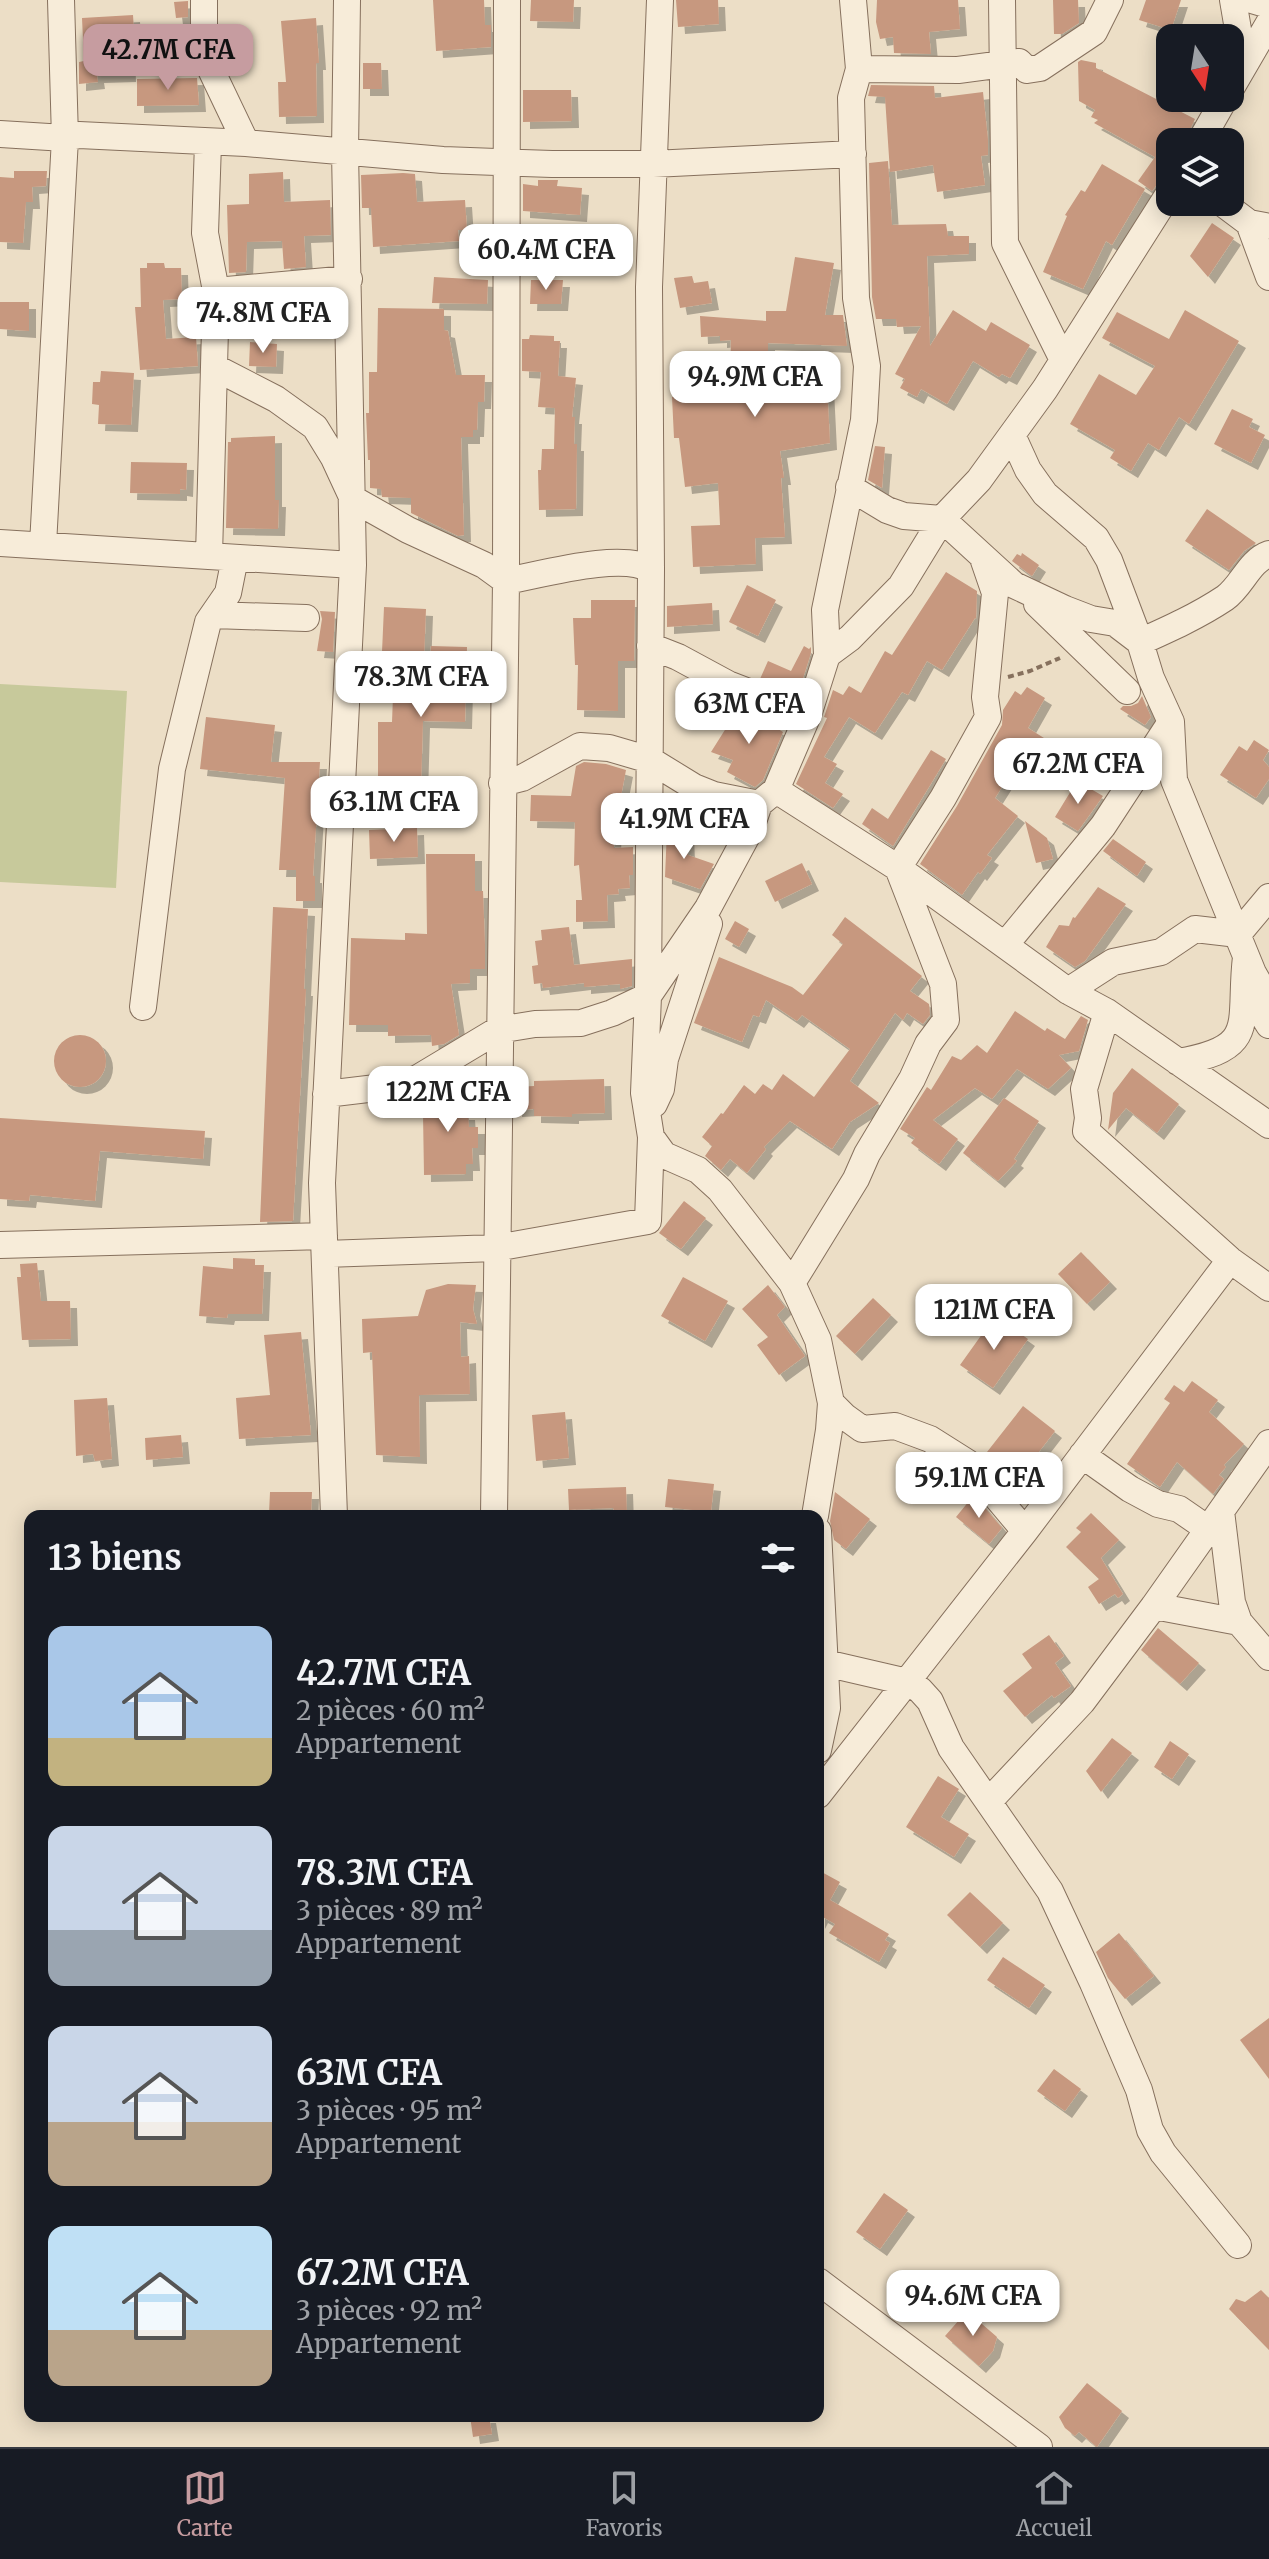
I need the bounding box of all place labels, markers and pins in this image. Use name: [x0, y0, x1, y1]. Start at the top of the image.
pin: 42.7M CFA: [76, 24, 260, 92]
pin: 60.4M CFA: [454, 224, 638, 292]
pin: 74.8M CFA: [171, 287, 355, 355]
pin: 94.9M CFA: [663, 351, 847, 419]
pin: 78.3M CFA: [329, 651, 513, 719]
pin: 63M CFA: [675, 678, 823, 746]
pin: 67.2M CFA: [986, 738, 1170, 806]
pin: 63.1M CFA: [302, 776, 486, 844]
pin: 41.9M CFA: [592, 793, 776, 861]
pin: 122M CFA: [365, 1066, 531, 1134]
pin: 121M CFA: [911, 1284, 1077, 1352]
pin: 59.1M CFA: [887, 1452, 1071, 1520]
pin: 94.6M CFA: [881, 2270, 1065, 2338]

